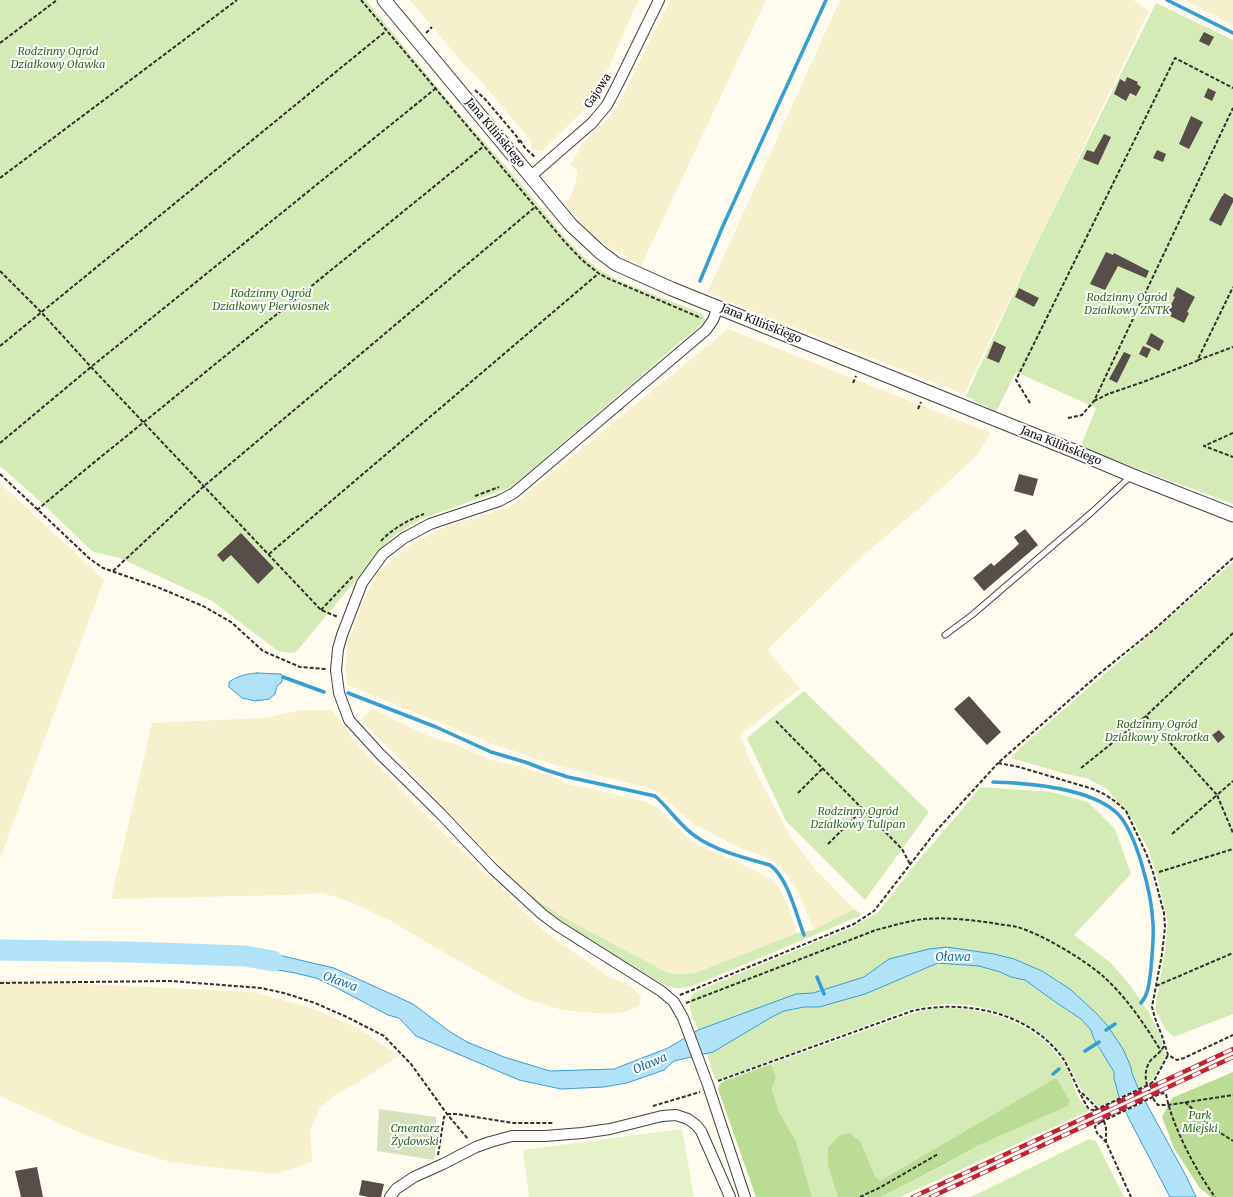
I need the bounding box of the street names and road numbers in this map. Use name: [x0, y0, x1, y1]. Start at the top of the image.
street label: Gajowa: [582, 71, 614, 111]
street label: Jana Kilińskiego: [462, 96, 528, 170]
street label: Jana Kilińskiego: [719, 302, 803, 346]
street label: Jana Kilińskiego: [1019, 424, 1103, 468]

